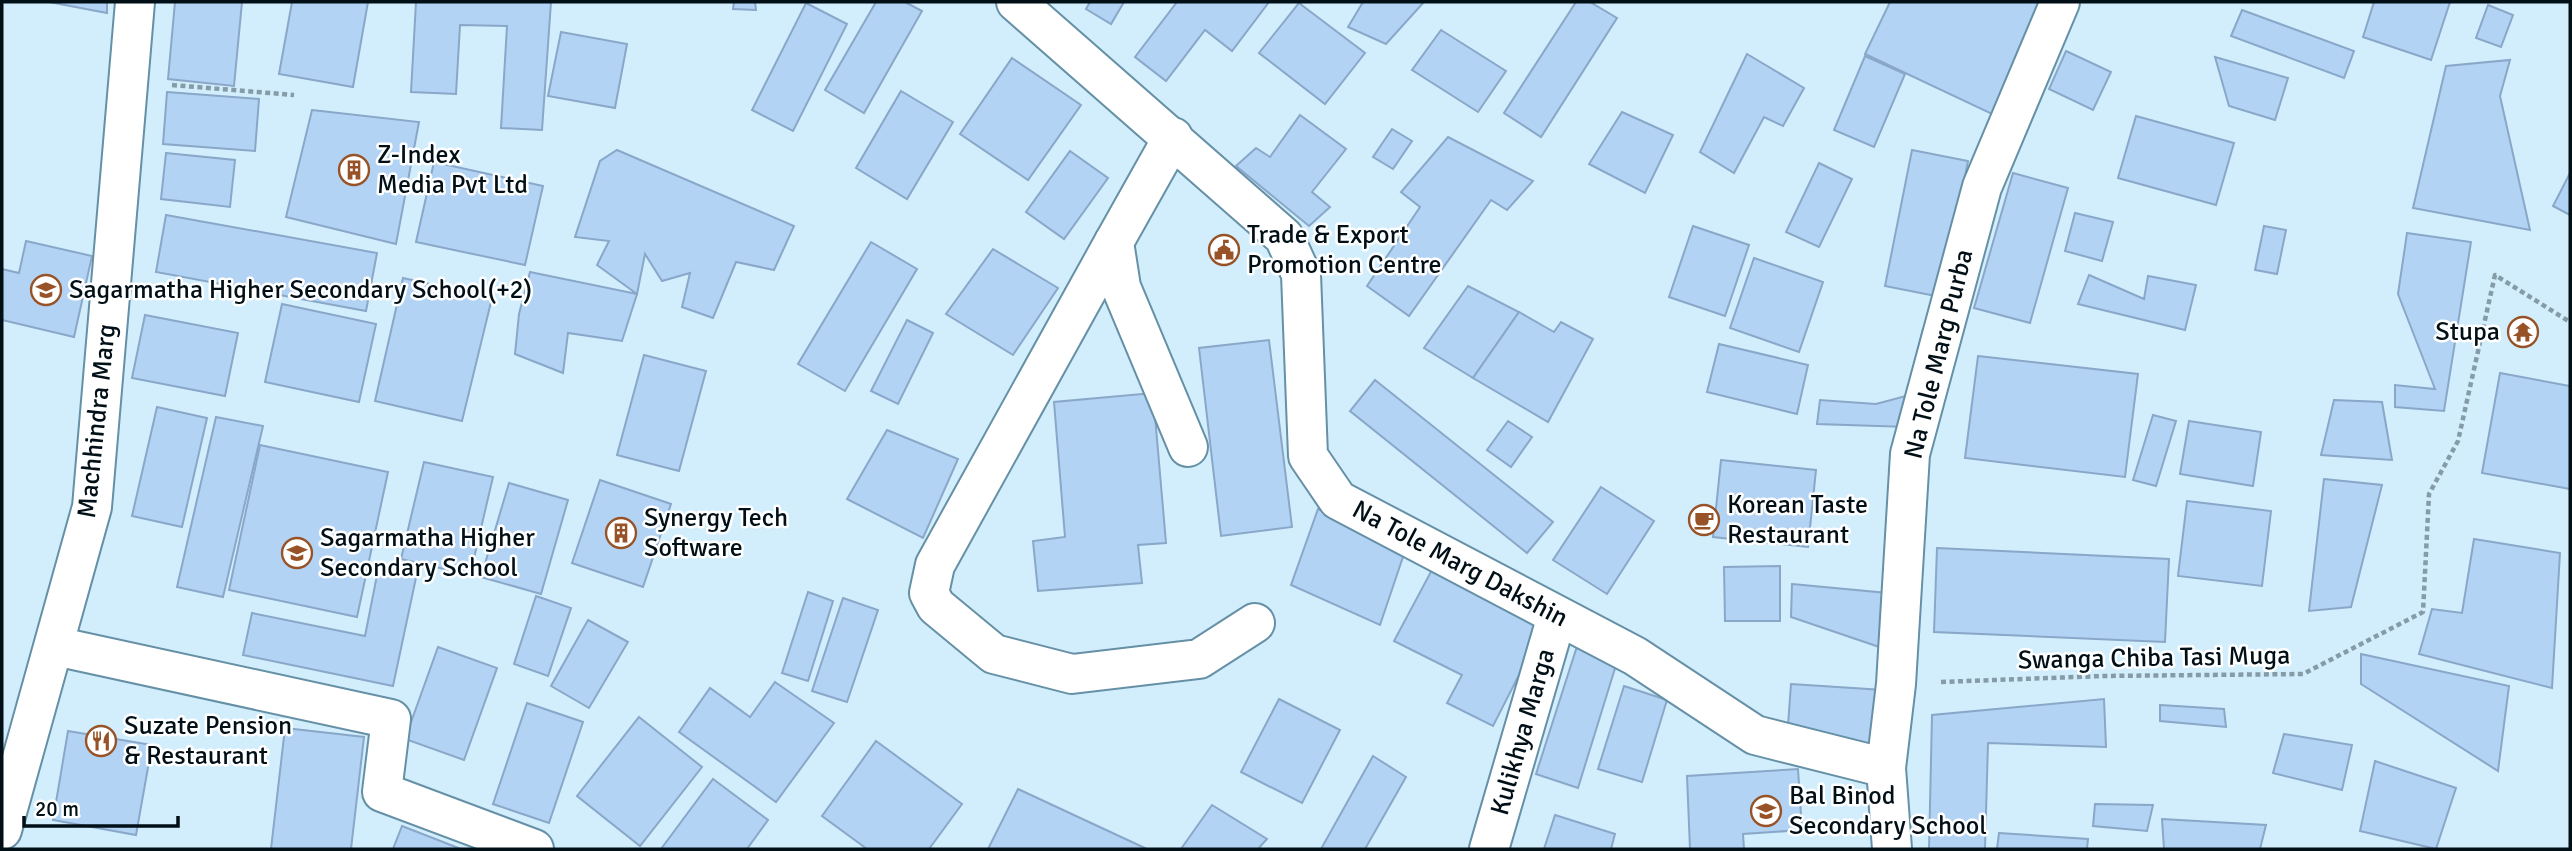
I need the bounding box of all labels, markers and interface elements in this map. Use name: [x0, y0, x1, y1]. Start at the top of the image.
place label: Z-Index Media Pvt Ltd: [377, 139, 528, 201]
building icon: Z-Index Media Pvt Ltd: [337, 153, 371, 187]
place label: Trade & Export Promotion Centre: [1247, 219, 1442, 281]
public building icon: Trade & Export Promotion Centre: [1207, 233, 1241, 267]
street label: Na Tole Marg Purba: [1897, 246, 1981, 462]
school or university icon: Sagarmatha Higher Secondary School(+2): [29, 273, 63, 307]
place label: Sagarmatha Higher Secondary School(+2): [69, 274, 532, 306]
temple icon: Stupa: [2506, 315, 2540, 349]
place label: Stupa: [2435, 316, 2500, 348]
street label: Machhindra Marg: [71, 322, 123, 520]
place label: Korean Taste Restaurant: [1727, 489, 1868, 551]
street label: Na Tole Marg Dakshin: [1347, 494, 1573, 634]
place label: Synergy Tech Software: [644, 502, 788, 564]
cafe icon: Korean Taste Restaurant: [1687, 503, 1721, 537]
building icon: Synergy Tech Software: [604, 516, 638, 550]
place label: Sagarmatha Higher Secondary School: [320, 522, 535, 584]
school or university icon: Sagarmatha Higher Secondary School: [280, 536, 314, 570]
street label: Swanga Chiba Tasi Muga: [2018, 640, 2290, 676]
street label: Kulikhya Marga: [1484, 645, 1562, 819]
place label: Suzate Pension & Restaurant: [124, 710, 292, 772]
restaurant icon: Suzate Pension & Restaurant: [84, 724, 118, 758]
place label: Bal Binod Secondary School: [1789, 780, 1987, 842]
scale bar: [24, 784, 178, 828]
school or university icon: Bal Binod Secondary School: [1749, 794, 1783, 828]
text: 20 m: [35, 796, 79, 822]

